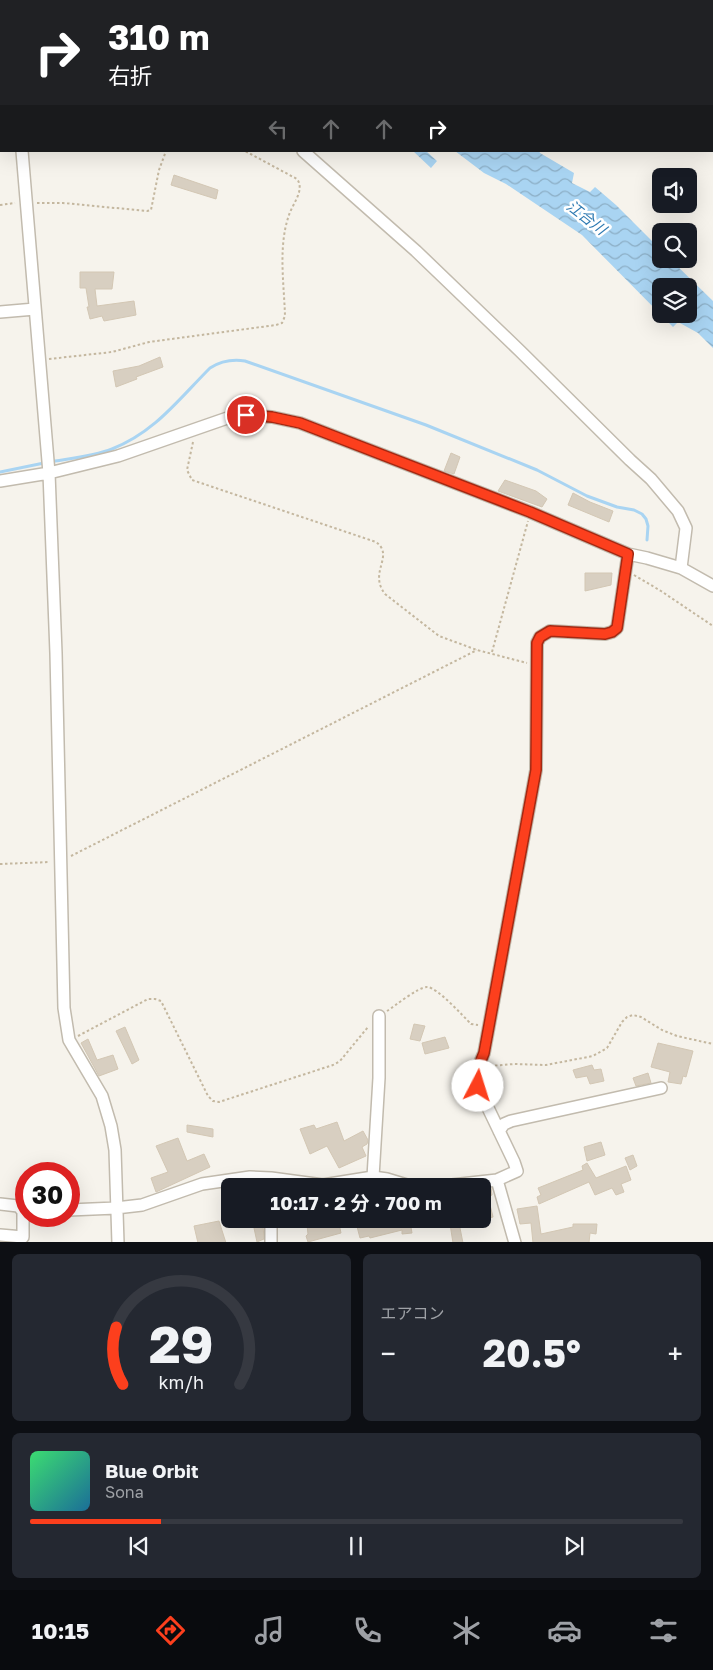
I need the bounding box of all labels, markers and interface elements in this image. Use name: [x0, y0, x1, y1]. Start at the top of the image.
text: 310 m: [108, 16, 210, 58]
icon: right: [25, 20, 90, 85]
text: 右折: [108, 62, 152, 89]
icon: left: [264, 115, 292, 143]
icon: ahead: [317, 115, 345, 143]
icon: ahead: [370, 115, 398, 143]
icon: right: [423, 115, 451, 143]
map controls: [652, 168, 697, 323]
button: sound: [652, 168, 697, 213]
water label: 江合川: [564, 196, 612, 239]
button: search: [652, 223, 697, 268]
button: layers: [652, 278, 697, 323]
pin: [225, 394, 267, 436]
icon: arrive: [232, 401, 260, 429]
position arrow: [451, 1059, 503, 1111]
speed limit sign: 30: [15, 1162, 80, 1227]
text: 10:17 · 2 分 · 700 m: [270, 1191, 442, 1214]
text: エアコン: [381, 1303, 445, 1323]
text: 29: [149, 1312, 214, 1374]
text: 20.5°: [483, 1330, 581, 1375]
text: −: [381, 1337, 396, 1370]
text: +: [668, 1337, 683, 1370]
text: km/h: [159, 1371, 204, 1393]
text: Blue Orbit: [105, 1459, 199, 1482]
text: Sona: [105, 1482, 144, 1502]
icon: previous: [125, 1532, 153, 1560]
icon: pause: [342, 1532, 370, 1560]
icon: next: [560, 1532, 588, 1560]
icon: directions: [153, 1613, 188, 1648]
icon: music: [252, 1613, 287, 1648]
icon: phone: [350, 1613, 385, 1648]
icon: climate: [449, 1613, 484, 1648]
icon: car: [547, 1613, 582, 1648]
icon: filters: [646, 1613, 681, 1648]
text: 10:15: [32, 1617, 89, 1644]

